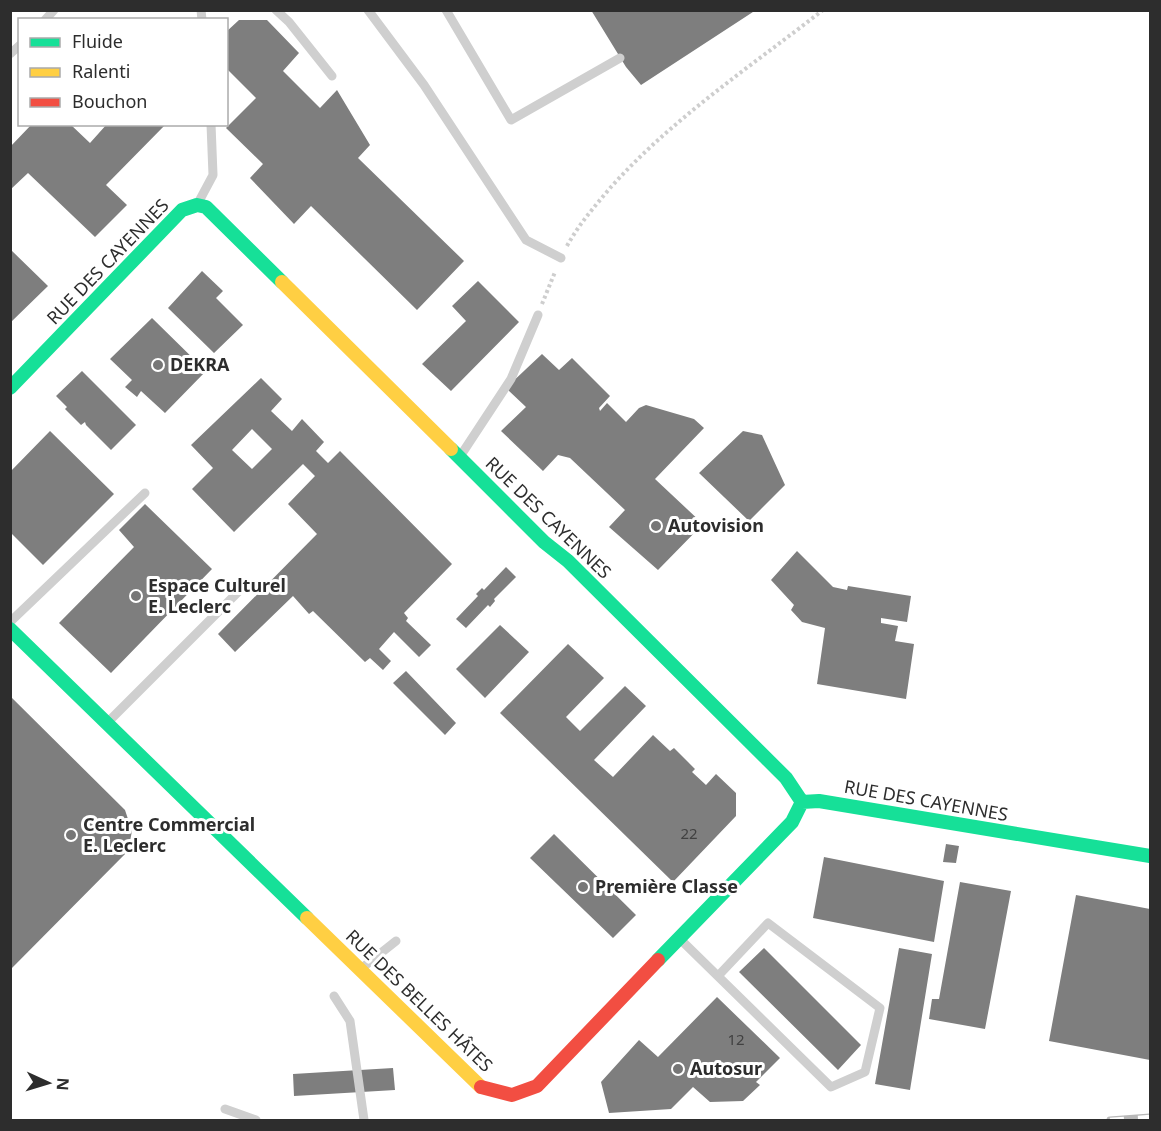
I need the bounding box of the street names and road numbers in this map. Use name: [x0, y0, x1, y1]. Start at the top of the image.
street label: RUE DES CAYENNES: [41, 193, 174, 329]
street label: RUE DES CAYENNES: [481, 451, 617, 584]
street label: RUE DES CAYENNES: [842, 774, 1010, 826]
street label: RUE DES BELLES HÂTES: [341, 924, 498, 1077]

